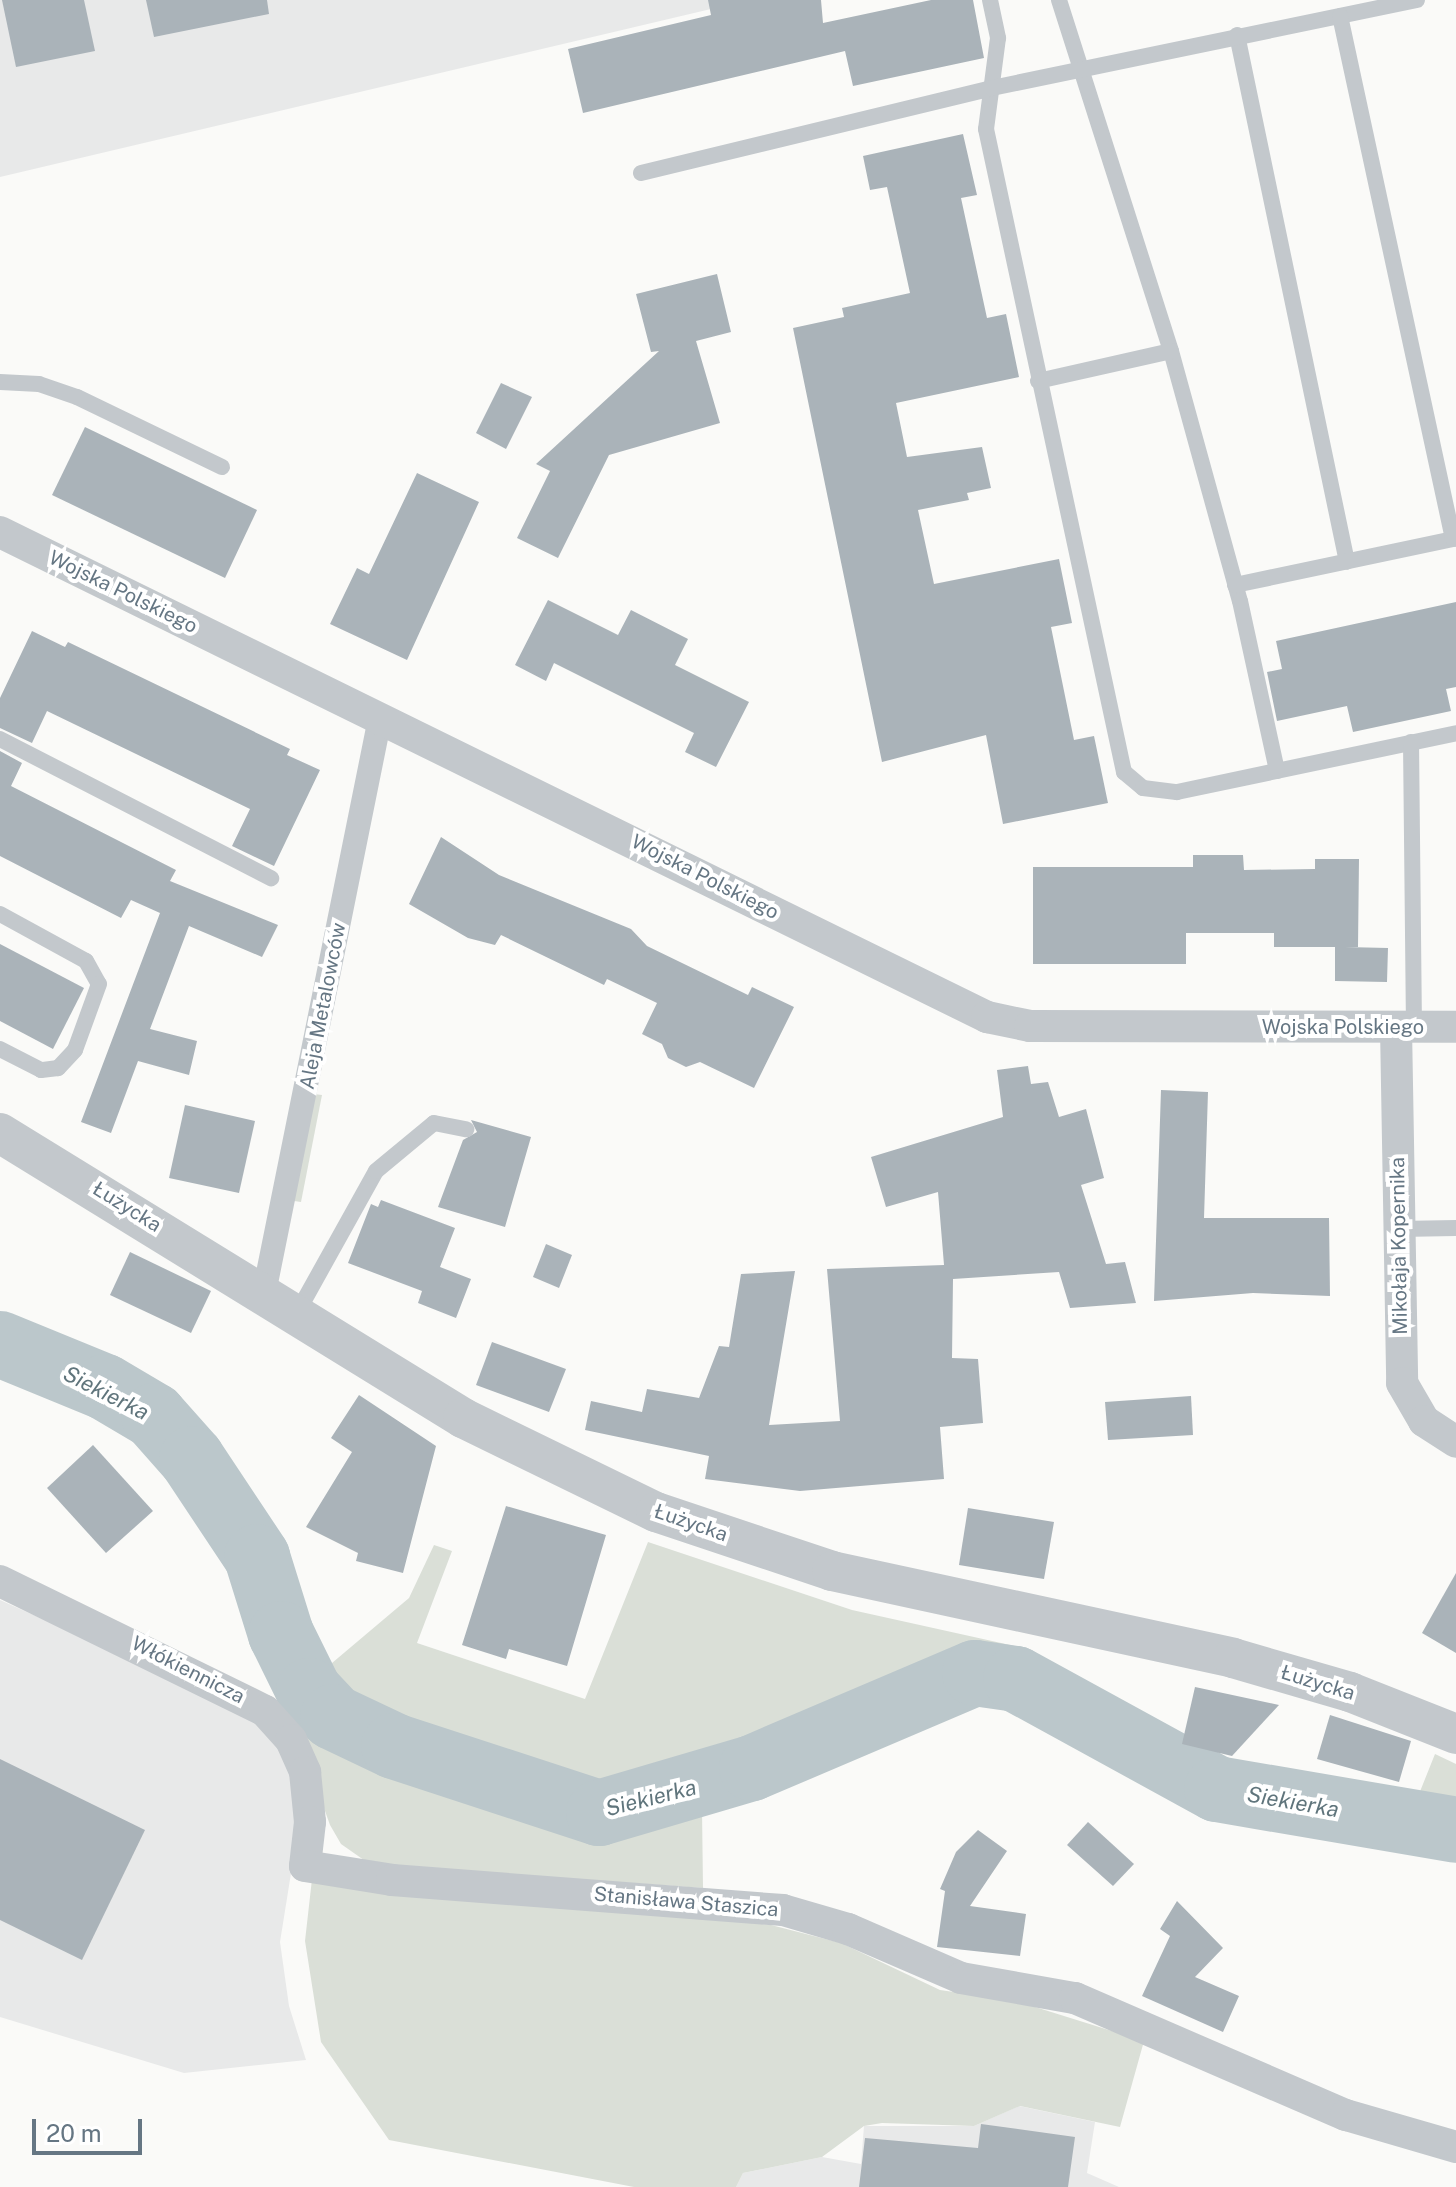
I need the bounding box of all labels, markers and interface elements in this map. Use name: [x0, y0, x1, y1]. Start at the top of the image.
street label: Wojska Polskiego: [45, 546, 201, 638]
street label: Wojska Polskiego: [627, 829, 783, 925]
street label: Aleja Metalowców: [295, 921, 351, 1091]
street label: Wojska Polskiego: [1262, 1015, 1424, 1039]
street label: Mikołaja Kopernika: [1385, 1157, 1413, 1335]
street label: Łużycka: [88, 1177, 166, 1237]
water label: Siekierka: [59, 1360, 153, 1426]
street label: Łużycka: [651, 1499, 731, 1547]
street label: Włókiennicza: [127, 1631, 249, 1709]
street label: Łużycka: [1278, 1660, 1358, 1706]
water label: Siekierka: [603, 1774, 699, 1822]
water label: Siekierka: [1245, 1781, 1341, 1823]
street label: Stanisława Staszica: [593, 1882, 779, 1922]
scale bar: [36, 2103, 146, 2153]
text: 20 m: [46, 2119, 102, 2147]

